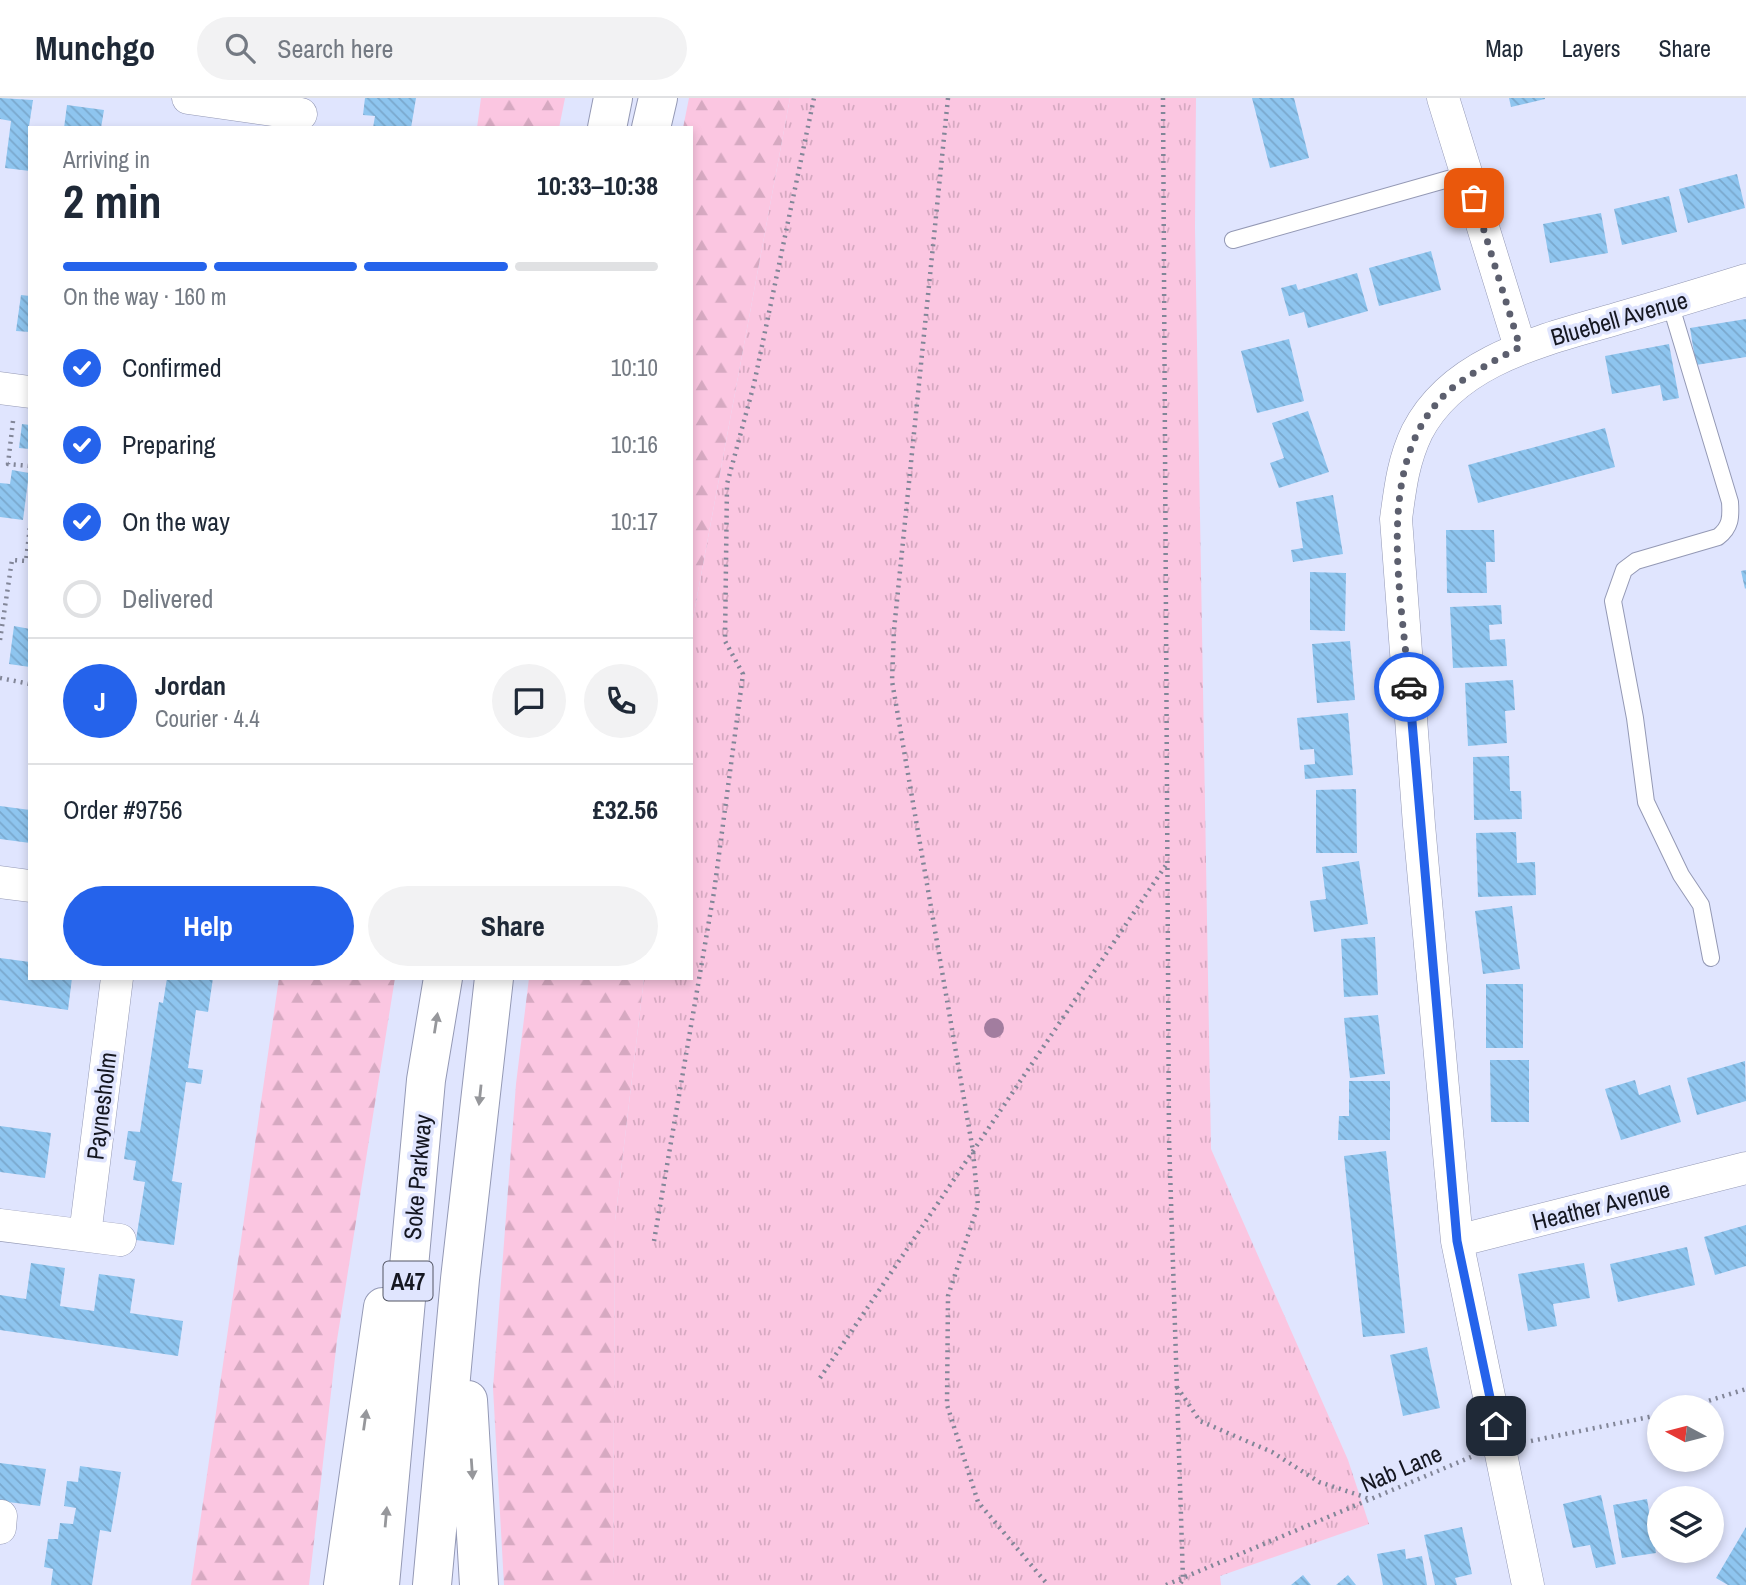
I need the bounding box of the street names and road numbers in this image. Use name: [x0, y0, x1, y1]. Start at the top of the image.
street label: Bluebell Avenue: [1547, 283, 1691, 353]
street label: Paynesholm: [79, 1050, 123, 1162]
street label: Soke Parkway: [396, 1113, 438, 1241]
street label: Heather Avenue: [1529, 1172, 1673, 1238]
road number: A47: [384, 1262, 432, 1300]
street label: Nab Lane: [1355, 1437, 1447, 1499]

